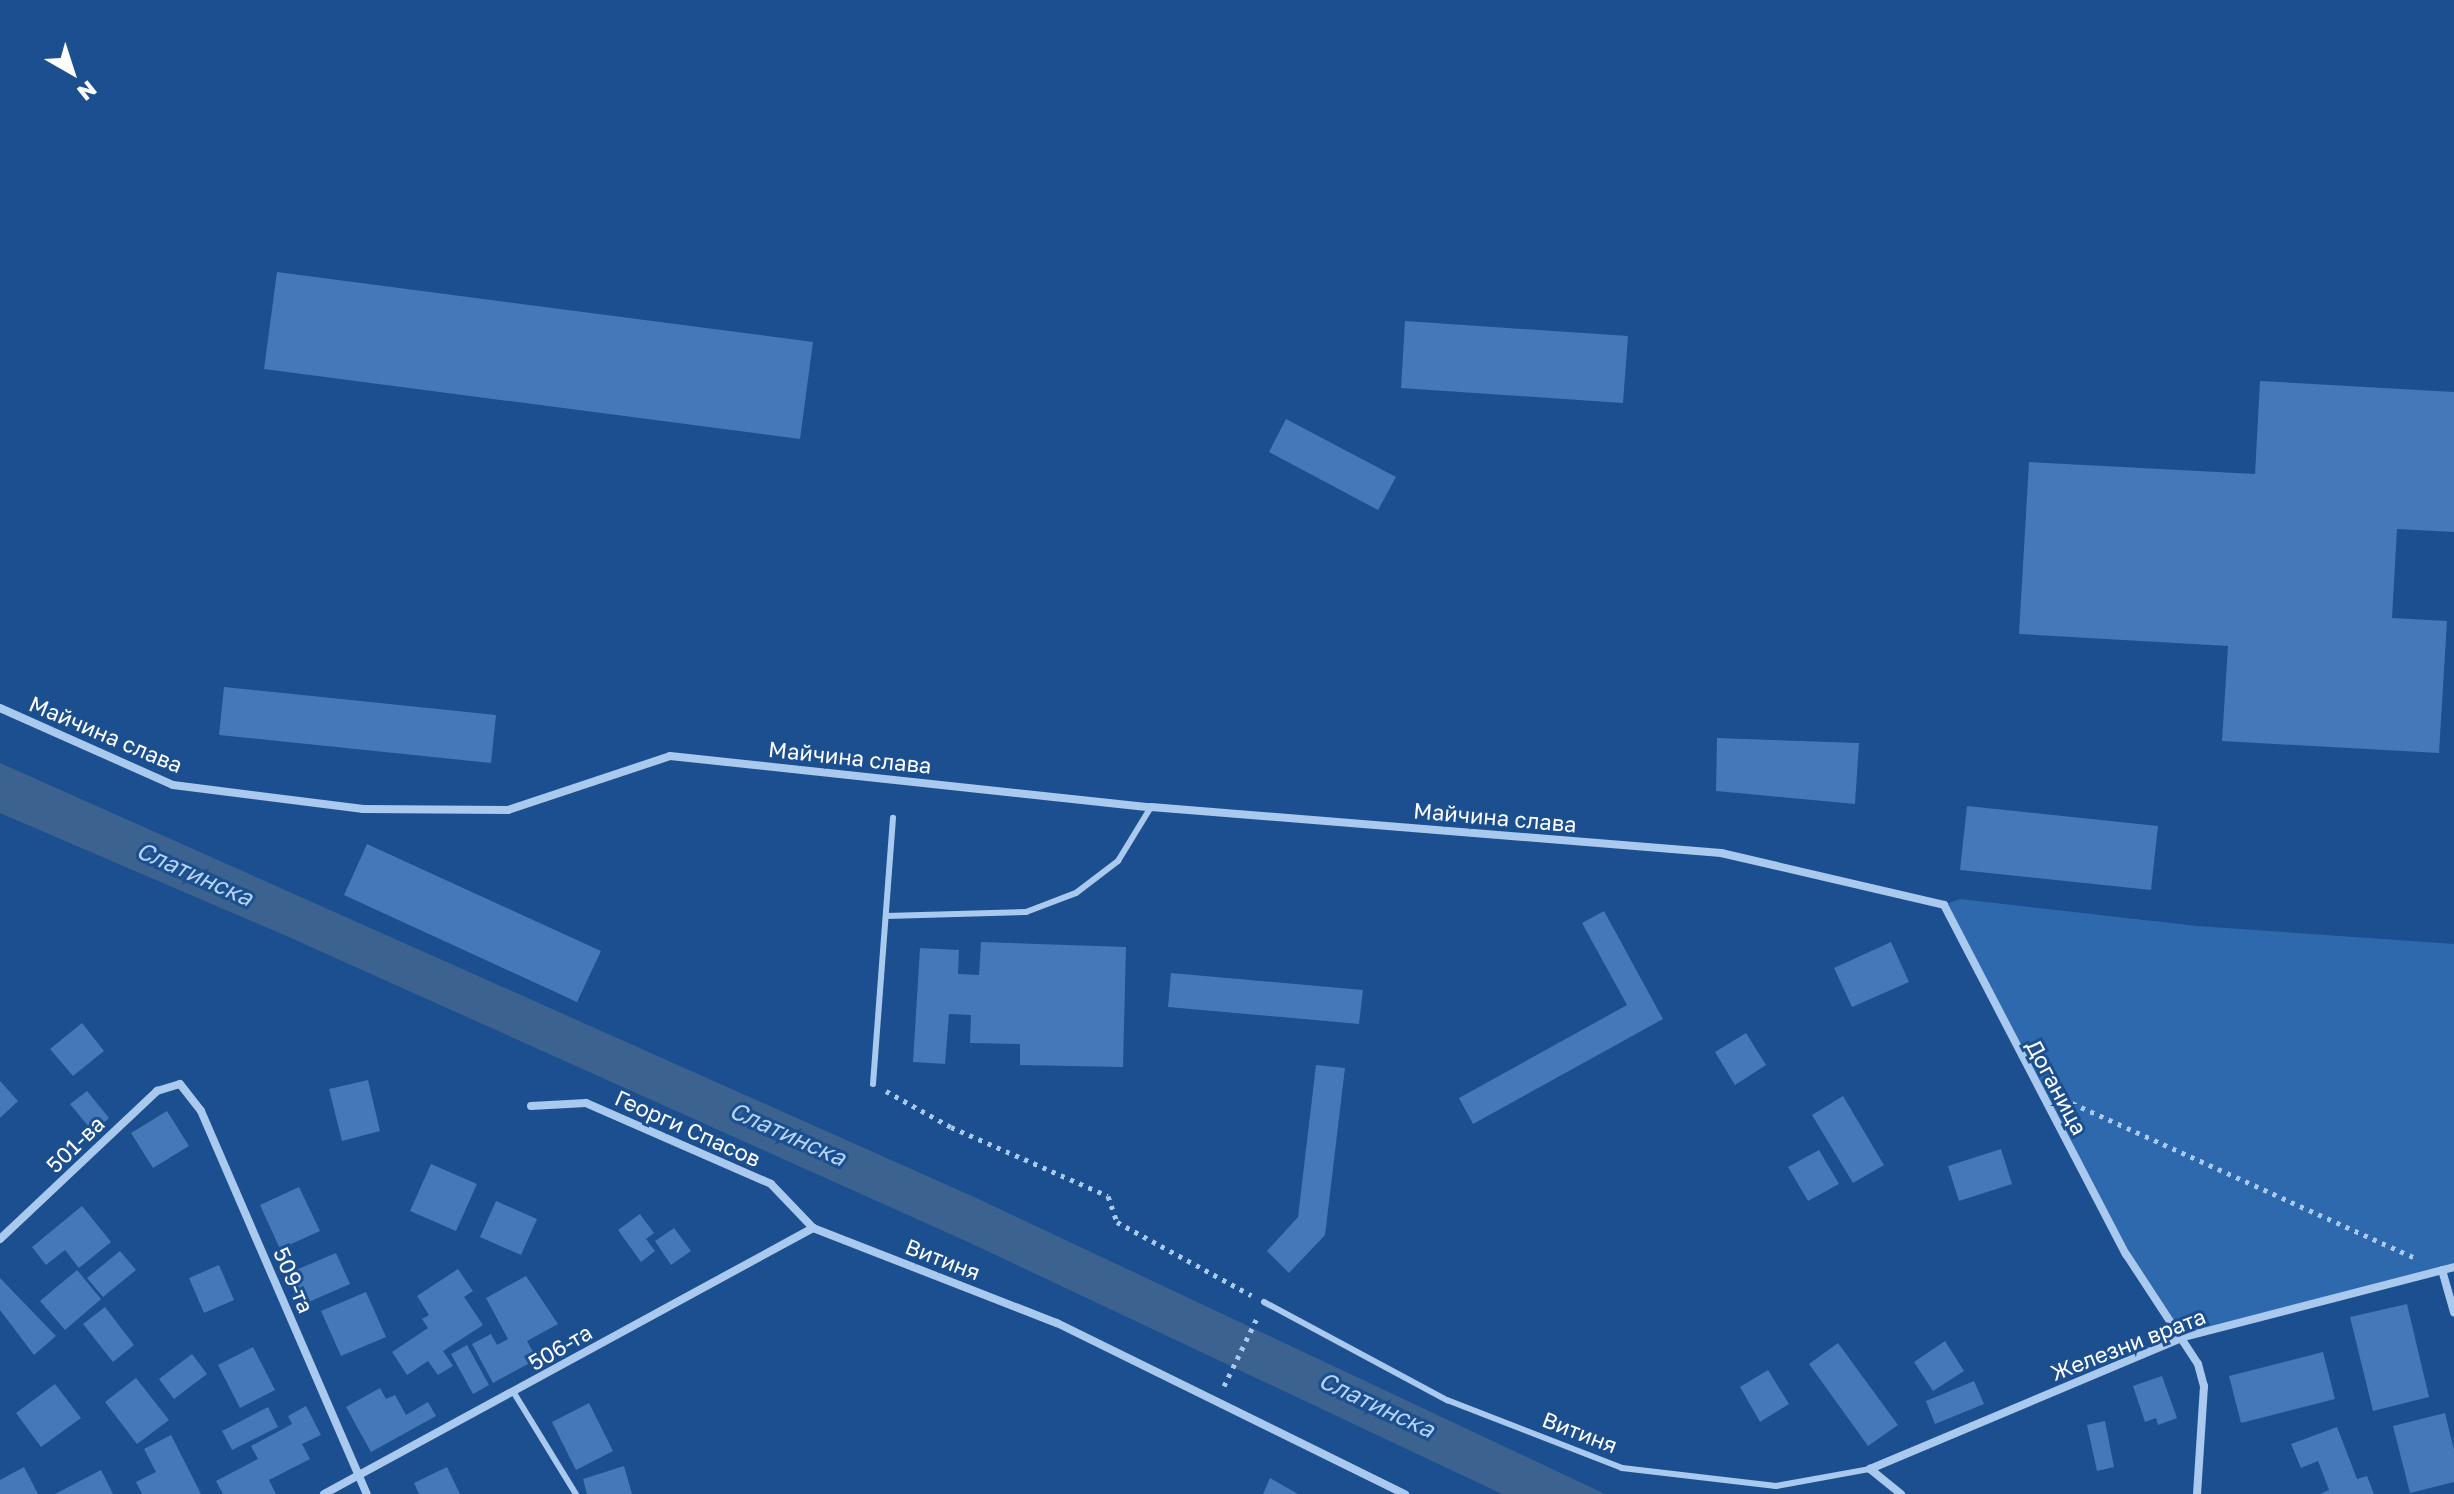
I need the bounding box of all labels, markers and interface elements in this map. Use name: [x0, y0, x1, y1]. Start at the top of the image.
north arrow: [32, 32, 112, 112]
text: N: [72, 75, 102, 107]
street label: Майчина слава: [25, 690, 187, 778]
street label: Майчина слава: [767, 735, 933, 779]
street label: Майчина слава: [1412, 797, 1578, 837]
water label: Слатинска: [132, 835, 258, 911]
street label: Доганица: [2021, 1035, 2093, 1139]
street label: Георги Спасов: [611, 1084, 765, 1172]
water label: Слатинска: [725, 1095, 851, 1171]
street label: 501-ва: [41, 1110, 109, 1178]
street label: Витиня: [902, 1233, 984, 1285]
street label: 509-та: [268, 1243, 320, 1317]
street label: Железни врата: [2047, 1302, 2209, 1386]
street label: 506-та: [523, 1318, 597, 1376]
water label: Слатинска: [1315, 1365, 1439, 1443]
street label: Витиня: [1539, 1406, 1621, 1458]

